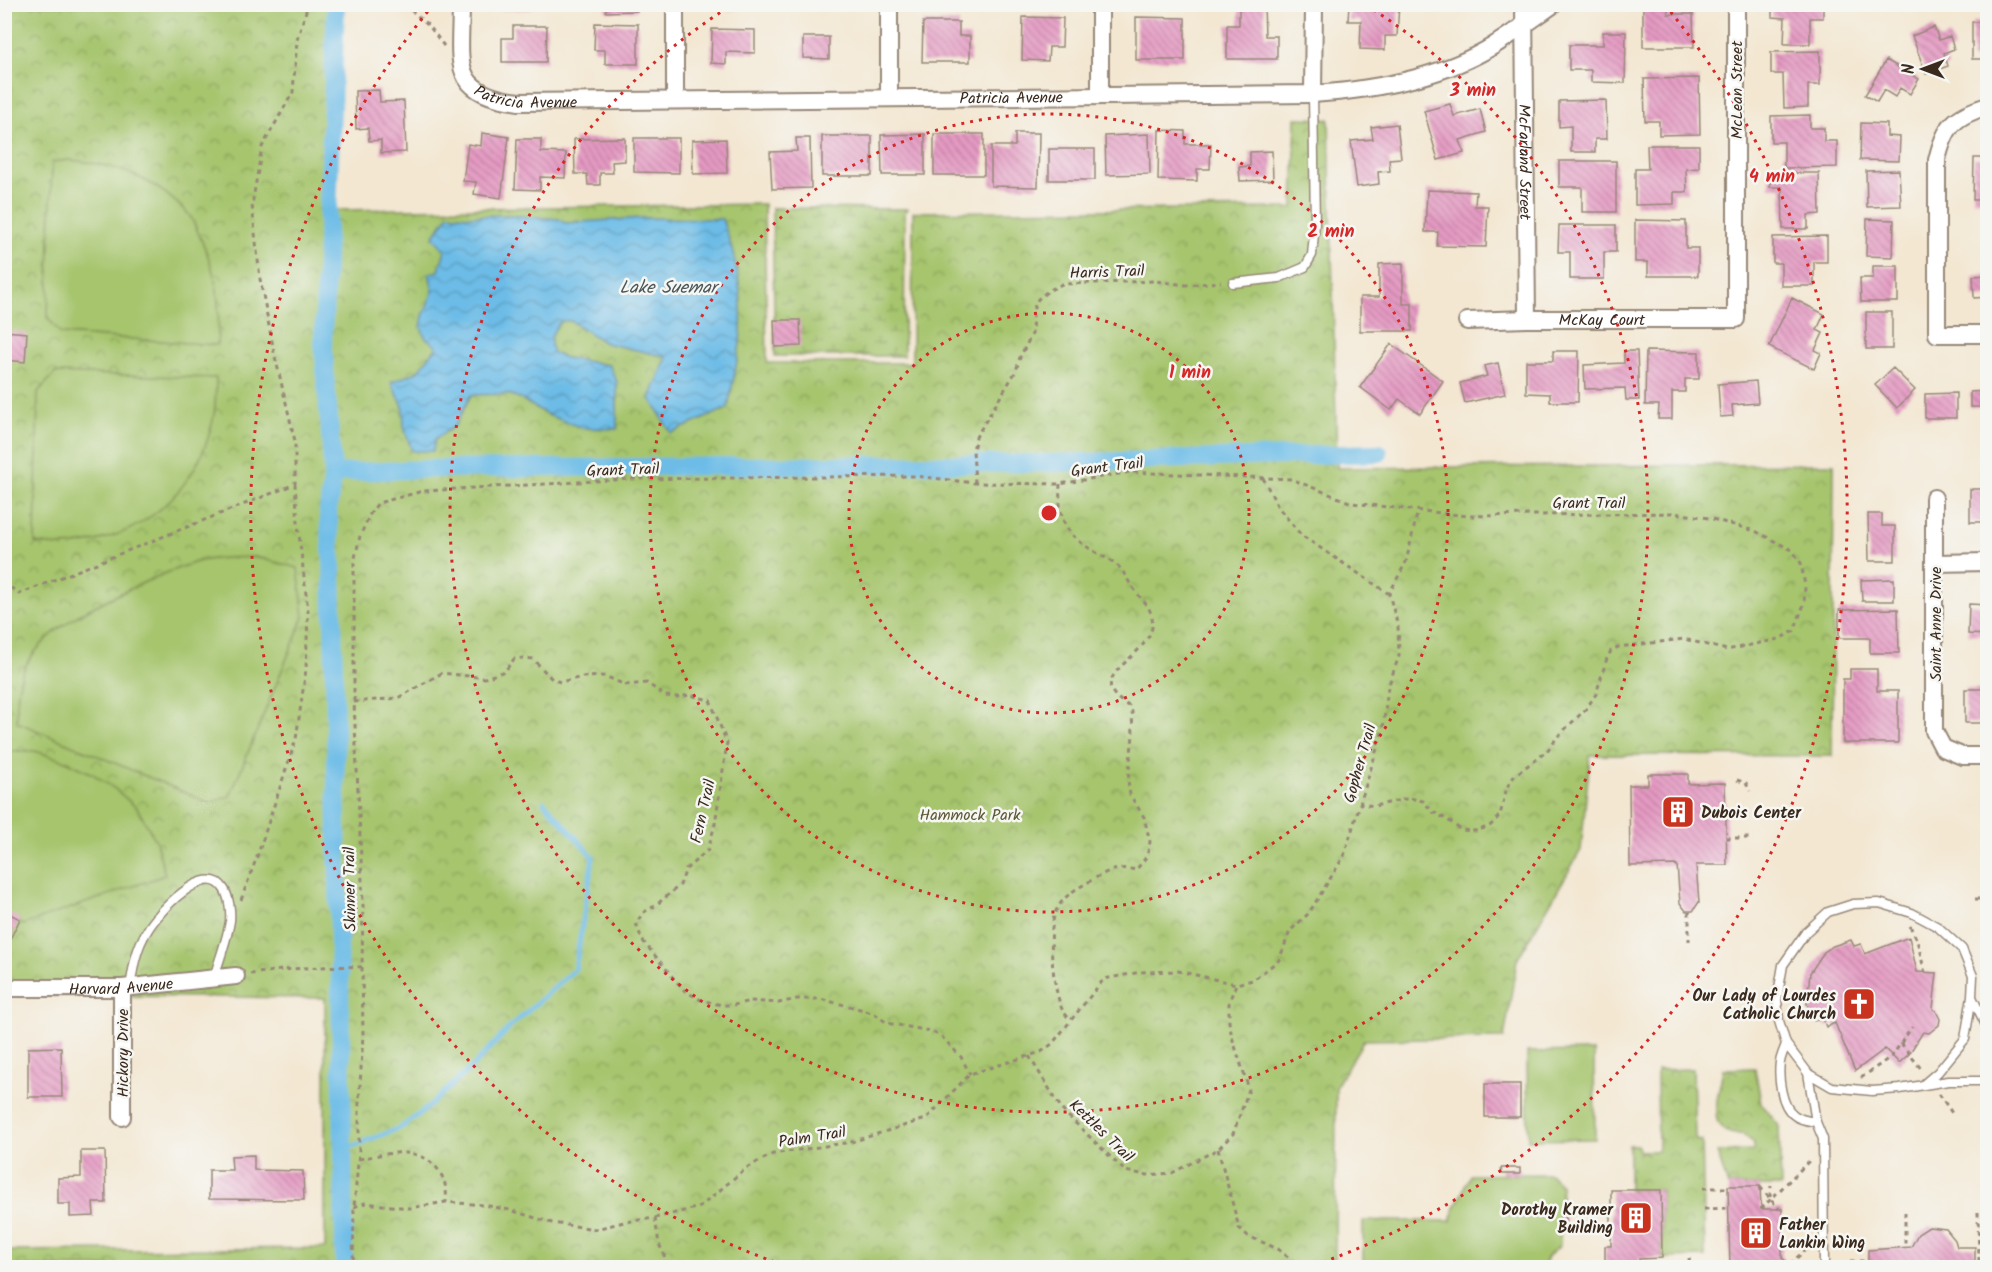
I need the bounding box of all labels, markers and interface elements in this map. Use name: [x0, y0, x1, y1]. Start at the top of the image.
north arrow: [1893, 39, 1953, 99]
street label: McLean Street: [1725, 40, 1750, 139]
text: N: [1897, 64, 1922, 74]
text: 3 min: [1449, 77, 1496, 106]
street label: Patricia Avenue: [469, 79, 577, 116]
street label: Patricia Avenue: [959, 86, 1063, 112]
street label: McFarland Street: [1511, 104, 1537, 221]
text: 4 min: [1749, 163, 1795, 192]
text: 2 min: [1308, 218, 1354, 247]
street label: Harris Trail: [1069, 259, 1145, 286]
water label: Lake Suemar: [619, 274, 721, 303]
street label: McKay Court: [1559, 308, 1646, 333]
text: 1 min: [1169, 359, 1211, 388]
street label: Grant Trail: [1070, 451, 1145, 484]
street label: Grant Trail: [586, 457, 660, 484]
street label: Grant Trail: [1553, 491, 1625, 516]
centre of rings: [1039, 503, 1059, 523]
street label: Saint Anne Drive: [1924, 567, 1949, 681]
street label: Gopher Trail: [1337, 721, 1384, 806]
street label: Fern Trail: [684, 777, 723, 846]
building icon: Dubois Center: [1660, 794, 1696, 830]
place label: Dubois Center: [1701, 801, 1802, 826]
park label: Hammock Park: [920, 803, 1021, 828]
street label: Skinner Trail: [337, 846, 364, 932]
street label: Harvard Avenue: [69, 972, 175, 1002]
place label: Our Lady of Lourdes Catholic Church: [1692, 984, 1837, 1027]
church icon: Our Lady of Lourdes Catholic Church: [1841, 986, 1877, 1022]
street label: Hickory Drive: [111, 1009, 136, 1098]
street label: Kettles Trail: [1063, 1093, 1139, 1169]
street label: Palm Trail: [777, 1120, 848, 1155]
place label: Dorothy Kramer Building: [1501, 1198, 1614, 1241]
building icon: Dorothy Kramer Building: [1618, 1200, 1654, 1236]
place label: Father Lankin Wing: [1779, 1213, 1865, 1256]
building icon: Father Lankin Wing: [1738, 1215, 1774, 1251]

